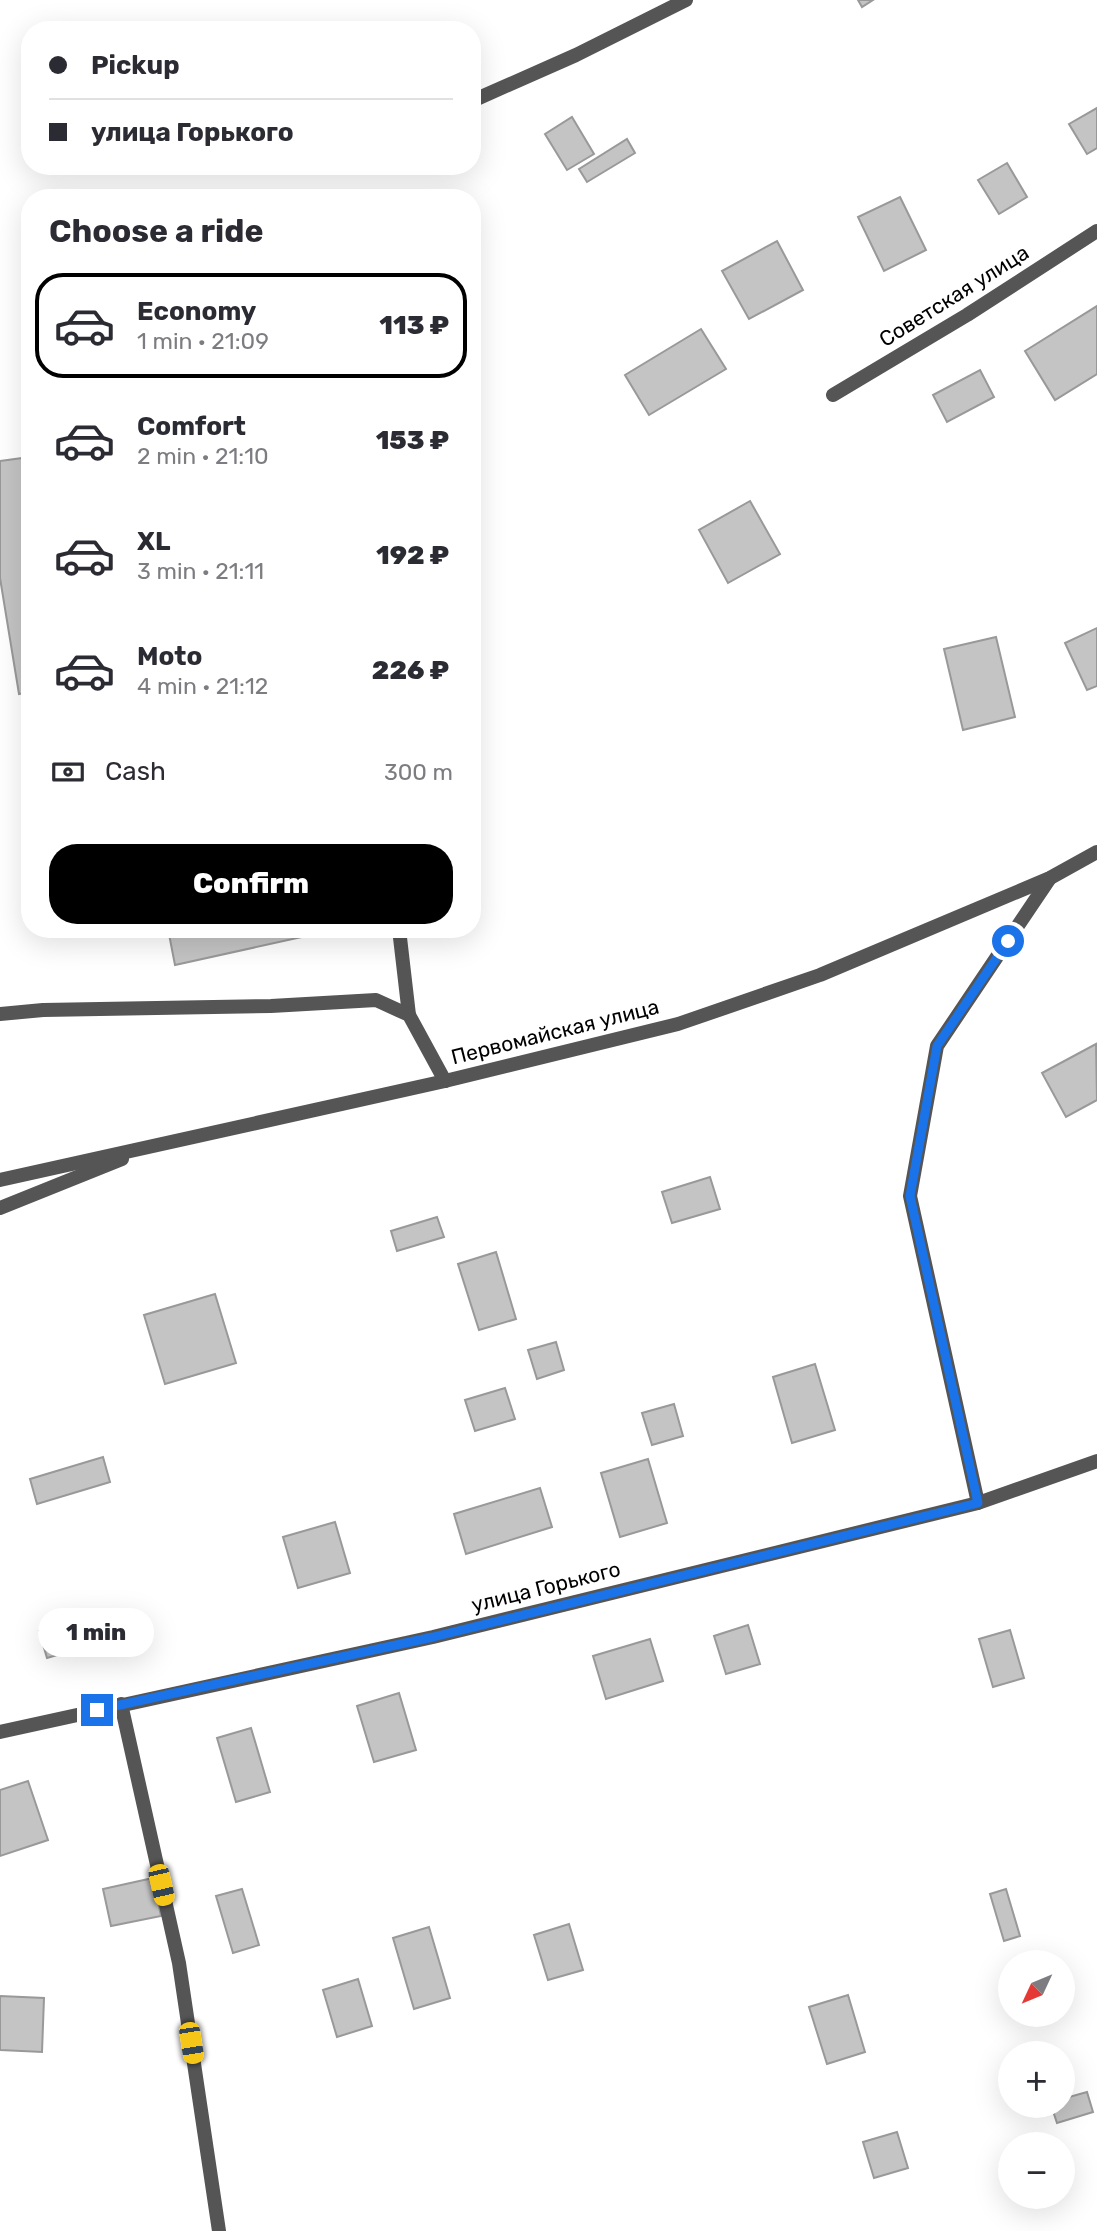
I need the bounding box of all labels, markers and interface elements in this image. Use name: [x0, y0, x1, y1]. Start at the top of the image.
text: Pickup: [91, 50, 180, 81]
text: улица Горького: [91, 117, 294, 148]
text: Choose a ride: [49, 212, 263, 250]
street label: Советская улица: [874, 239, 1033, 352]
icon: car: [53, 294, 116, 357]
text: Economy: [137, 296, 256, 327]
text: 113 ₽: [379, 310, 449, 341]
text: 1 min · 21:09: [137, 327, 269, 355]
icon: car: [53, 409, 116, 472]
text: Comfort: [137, 411, 246, 442]
text: 153 ₽: [376, 425, 449, 456]
text: 2 min · 21:10: [137, 442, 269, 470]
icon: car: [53, 524, 116, 587]
text: XL: [137, 526, 170, 557]
text: 192 ₽: [376, 540, 449, 571]
text: 3 min · 21:11: [137, 557, 264, 585]
icon: car: [53, 639, 116, 702]
text: Moto: [137, 641, 202, 672]
text: 226 ₽: [372, 655, 449, 686]
text: 4 min · 21:12: [137, 672, 268, 700]
icon: cash: [49, 753, 87, 791]
text: Cash: [105, 756, 166, 787]
text: 300 m: [384, 758, 453, 786]
button: Confirm: [49, 844, 453, 924]
route start: [992, 925, 1024, 957]
street label: Первомайская улица: [448, 994, 661, 1069]
street label: улица Горького: [469, 1556, 623, 1617]
callout: 1 min: [39, 1608, 155, 1658]
text: 1 min: [66, 1618, 126, 1646]
route end: [81, 1694, 113, 1726]
car: [147, 1862, 176, 1908]
north arrow: [998, 1950, 1074, 2026]
map controls: [998, 1950, 1075, 2209]
car: [178, 2021, 205, 2065]
button: +: [998, 2041, 1075, 2118]
button: −: [998, 2132, 1075, 2209]

